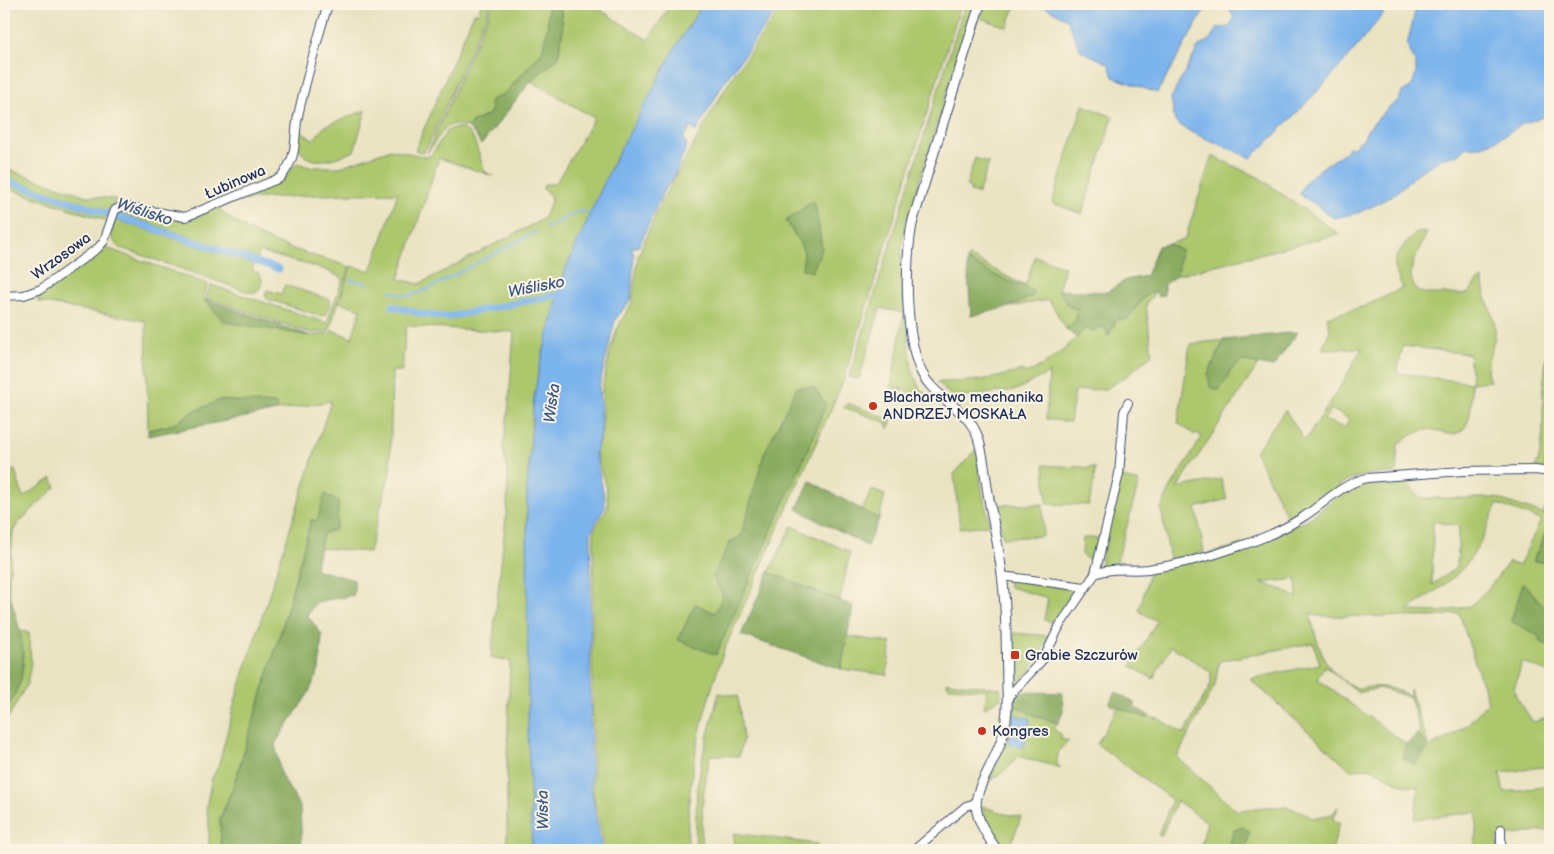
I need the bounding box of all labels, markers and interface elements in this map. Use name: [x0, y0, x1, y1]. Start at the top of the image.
street label: Łubinowa: [202, 161, 269, 204]
water label: Wiślisko: [114, 195, 175, 230]
street label: Wrzosowa: [28, 228, 95, 284]
water label: Wiślisko: [506, 273, 566, 302]
water label: Wisła: [540, 382, 565, 424]
place label: Blacharstwo mechanika ANDRZEJ MOSKAŁA: [883, 388, 1043, 424]
marker: Blacharstwo mechanika ANDRZEJ MOSKAŁA: [867, 400, 879, 412]
place label: Grabie Szczurów: [1025, 646, 1138, 665]
marker: Grabie Szczurów: [1009, 649, 1021, 661]
place label: Kongres: [992, 722, 1049, 741]
marker: Kongres: [976, 725, 988, 737]
water label: Wisła: [534, 790, 553, 830]

